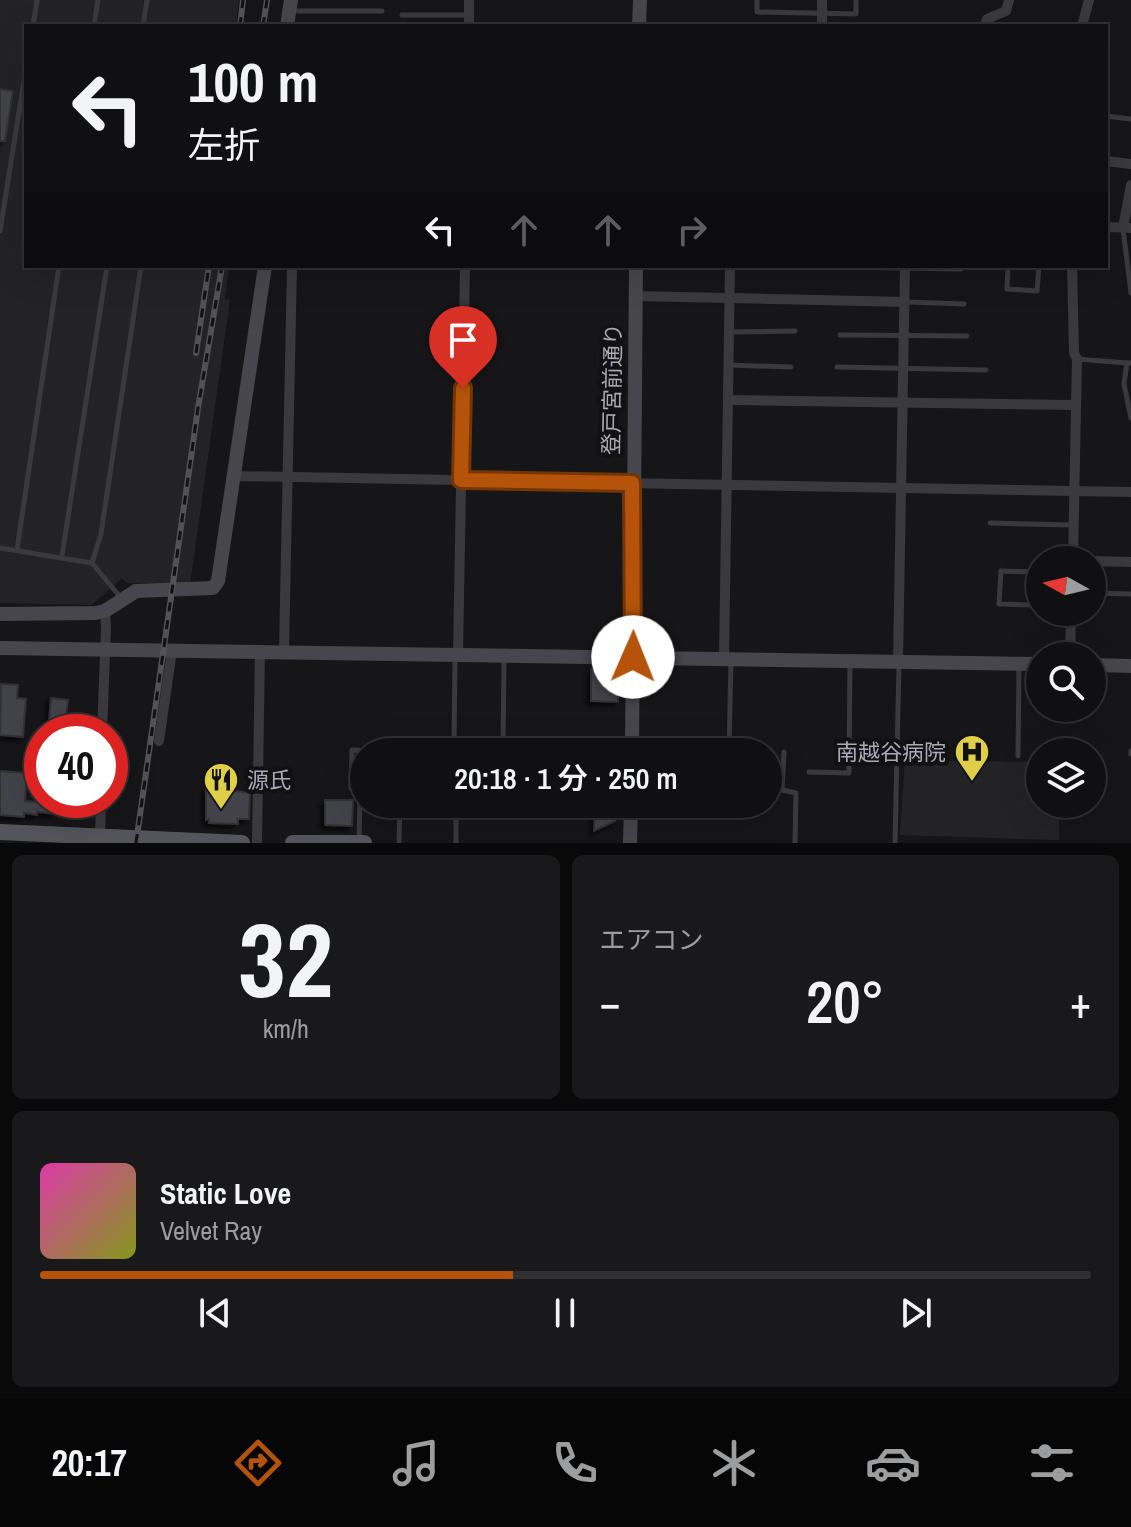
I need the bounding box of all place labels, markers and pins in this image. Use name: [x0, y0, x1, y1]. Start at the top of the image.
pin: [429, 306, 497, 388]
hospital icon: 南越谷病院: [953, 733, 991, 783]
place label: 南越谷病院: [836, 737, 946, 767]
restaurant icon: 源氏: [202, 761, 240, 811]
place label: 源氏: [247, 765, 291, 795]

